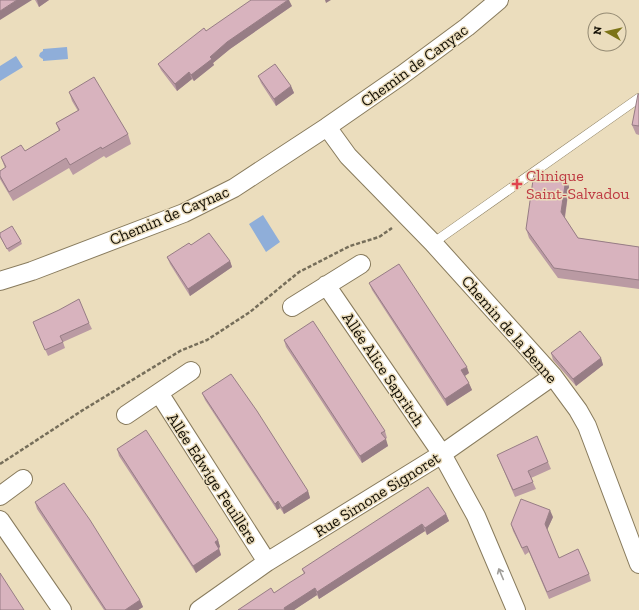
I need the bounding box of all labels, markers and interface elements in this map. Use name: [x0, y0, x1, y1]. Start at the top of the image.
north arrow: [587, 12, 627, 52]
street label: Chemin de Canyac: [357, 20, 472, 111]
text: N: [591, 25, 605, 36]
place label: Clinique Saint-Salvadou: [526, 166, 630, 203]
marker: Clinique Saint-Salvadou: [511, 178, 523, 190]
street label: Chemin de Caynac: [107, 182, 232, 249]
street label: Chemin de la Benne: [458, 272, 562, 387]
street label: Allée Alice Sapritch: [338, 309, 429, 430]
street label: Allée Edwige Feuillère: [163, 409, 262, 547]
street label: Rue Simone Signoret: [311, 448, 444, 541]
one-way arrow: [497, 569, 504, 581]

